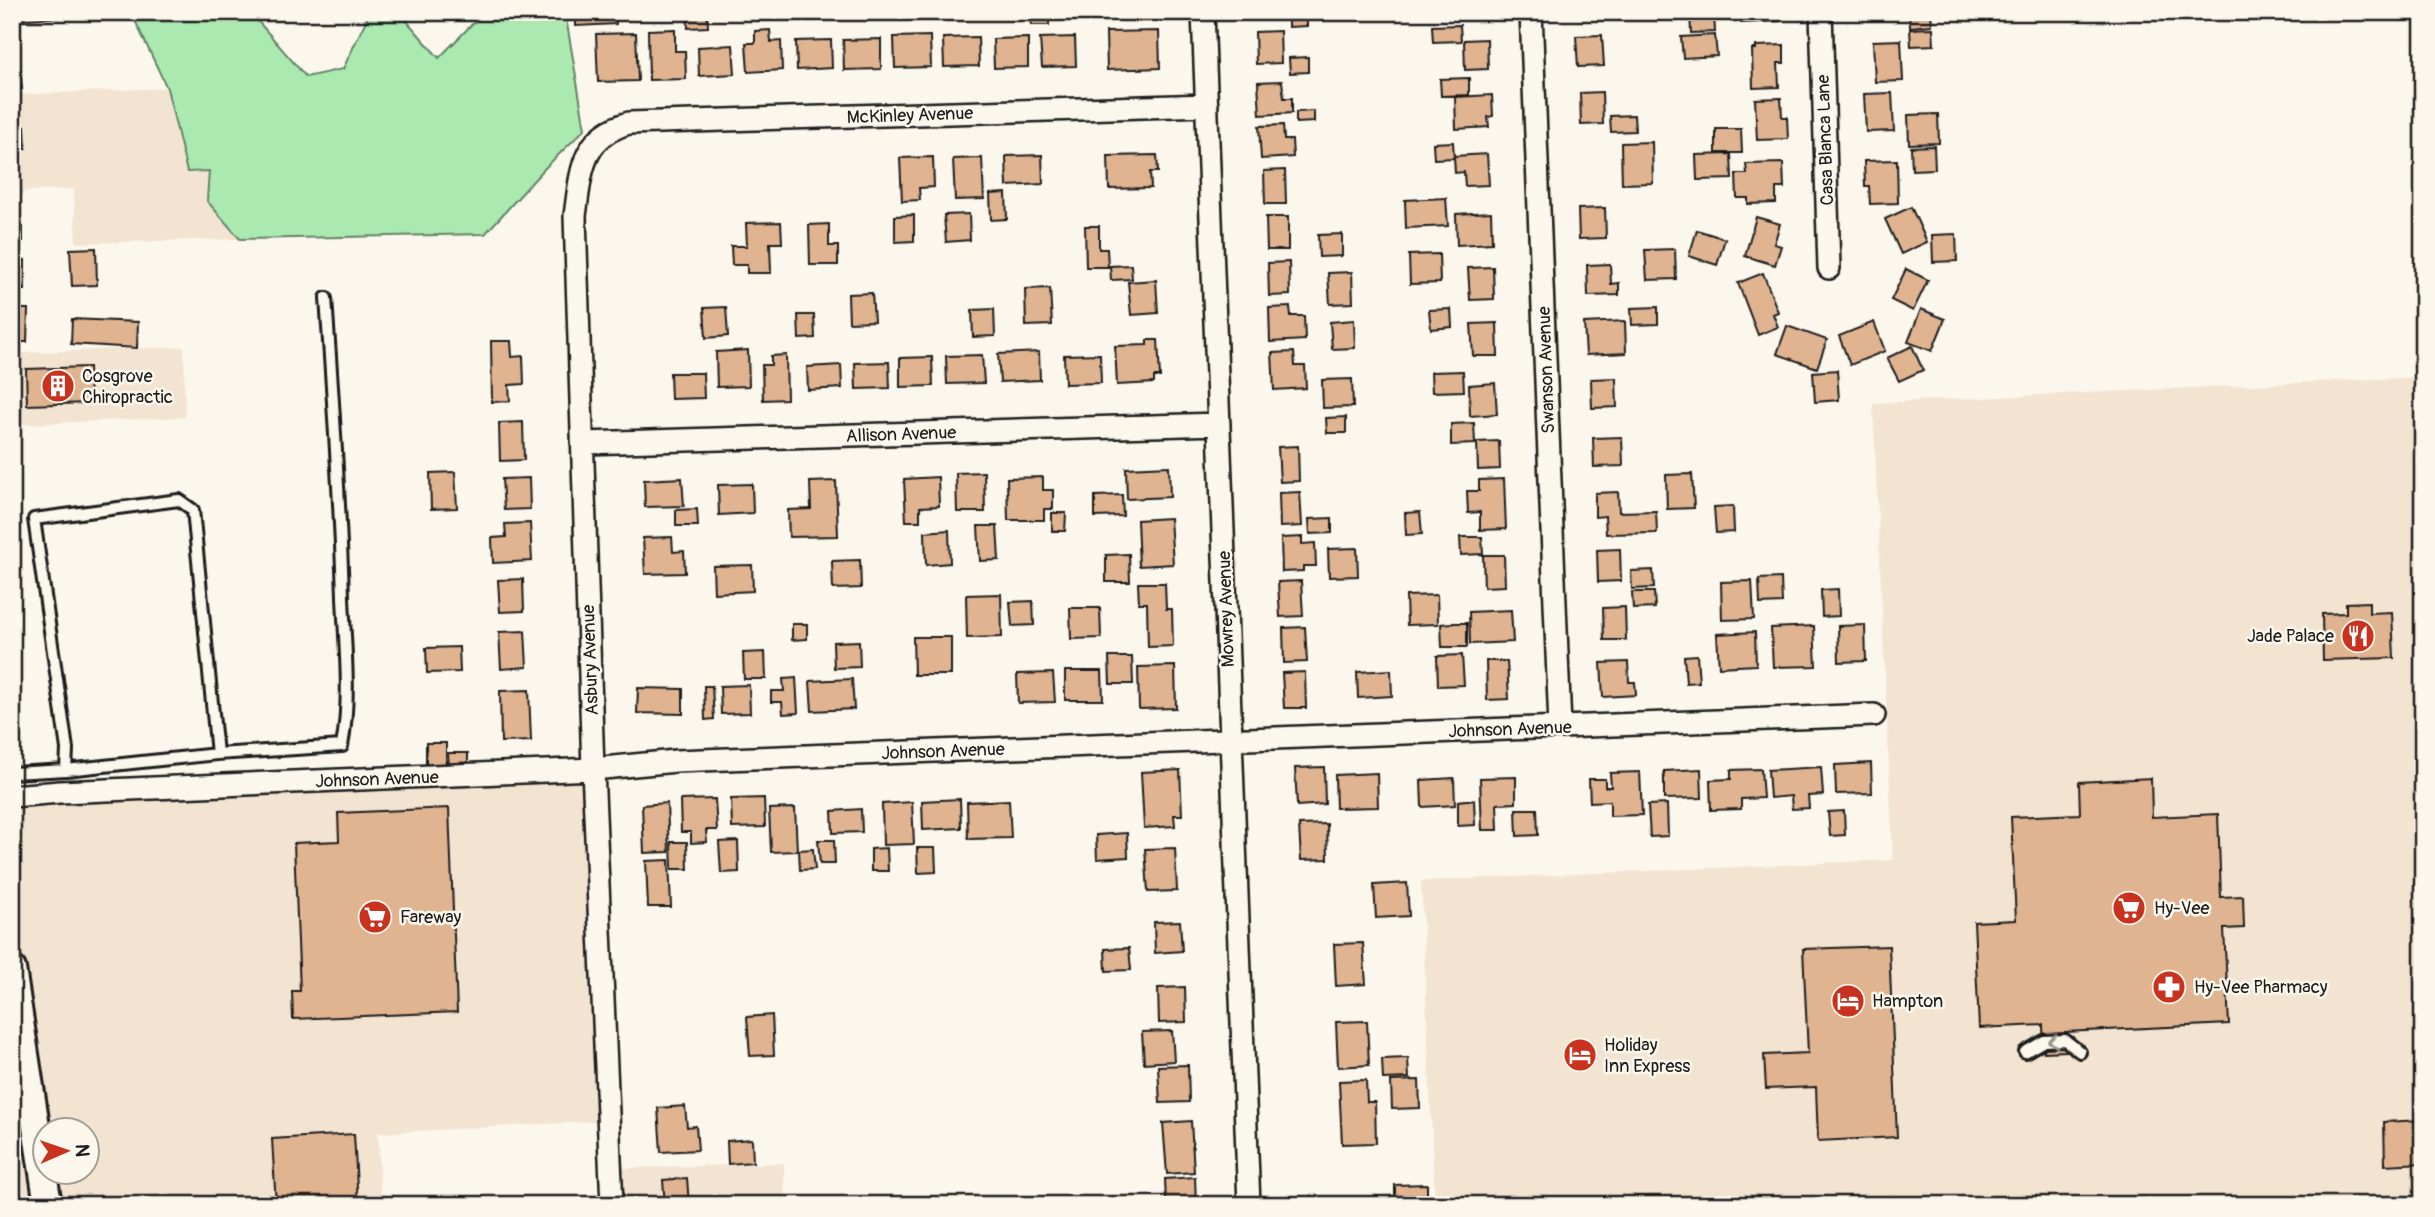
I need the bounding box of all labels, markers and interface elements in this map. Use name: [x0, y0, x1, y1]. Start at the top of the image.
street label: Casa Blanca Lane: [1812, 74, 1839, 206]
street label: McKinley Avenue: [847, 102, 974, 129]
street label: Swanson Avenue: [1533, 306, 1560, 434]
place label: Cosgrove Chiropractic: [82, 365, 173, 409]
building icon: Cosgrove Chiropractic: [39, 367, 77, 405]
street label: Allison Avenue: [845, 421, 957, 448]
street label: Mowrey Avenue: [1213, 550, 1240, 668]
street label: Asbury Avenue: [577, 604, 604, 716]
restaurant icon: Jade Palace: [2339, 617, 2377, 655]
place label: Jade Palace: [2247, 625, 2334, 648]
street label: Johnson Avenue: [1448, 716, 1572, 743]
street label: Johnson Avenue: [881, 738, 1005, 765]
street label: Johnson Avenue: [315, 766, 439, 793]
supermarket icon: Hy-Vee: [2110, 889, 2148, 927]
place label: Hy-Vee: [2154, 897, 2209, 920]
supermarket icon: Fareway: [356, 898, 394, 936]
place label: Fareway: [400, 906, 462, 929]
pharmacy icon: Hy-Vee Pharmacy: [2150, 968, 2188, 1006]
place label: Hy-Vee Pharmacy: [2194, 976, 2328, 999]
hotel icon: Hampton: [1829, 982, 1867, 1020]
place label: Hampton: [1872, 990, 1943, 1013]
place label: Holiday Inn Express: [1604, 1034, 1690, 1078]
one-way arrow: [2047, 1034, 2058, 1049]
hotel icon: Holiday Inn Express: [1561, 1036, 1599, 1074]
north arrow: [32, 1116, 102, 1186]
text: N: [70, 1144, 94, 1157]

